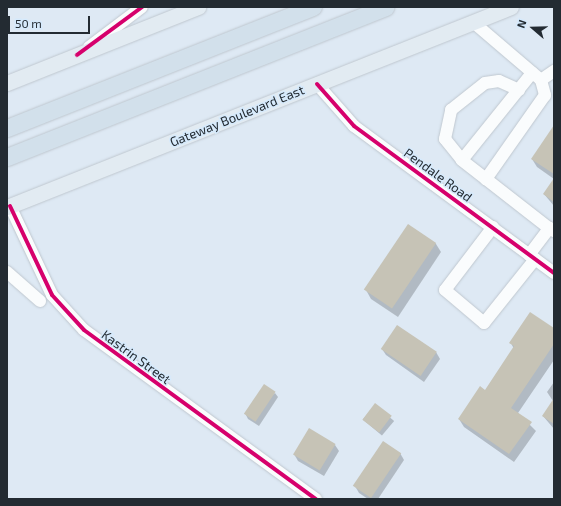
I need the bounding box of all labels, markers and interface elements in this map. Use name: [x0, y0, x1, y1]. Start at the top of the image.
scale bar: [10, 8, 92, 34]
north arrow: [513, 8, 553, 48]
text: 50 m: [15, 16, 42, 30]
text: N: [514, 18, 529, 30]
street label: Gateway Boulevard East: [167, 82, 307, 150]
street label: Pendale Road: [401, 145, 475, 205]
street label: Kastrin Street: [98, 327, 174, 387]

